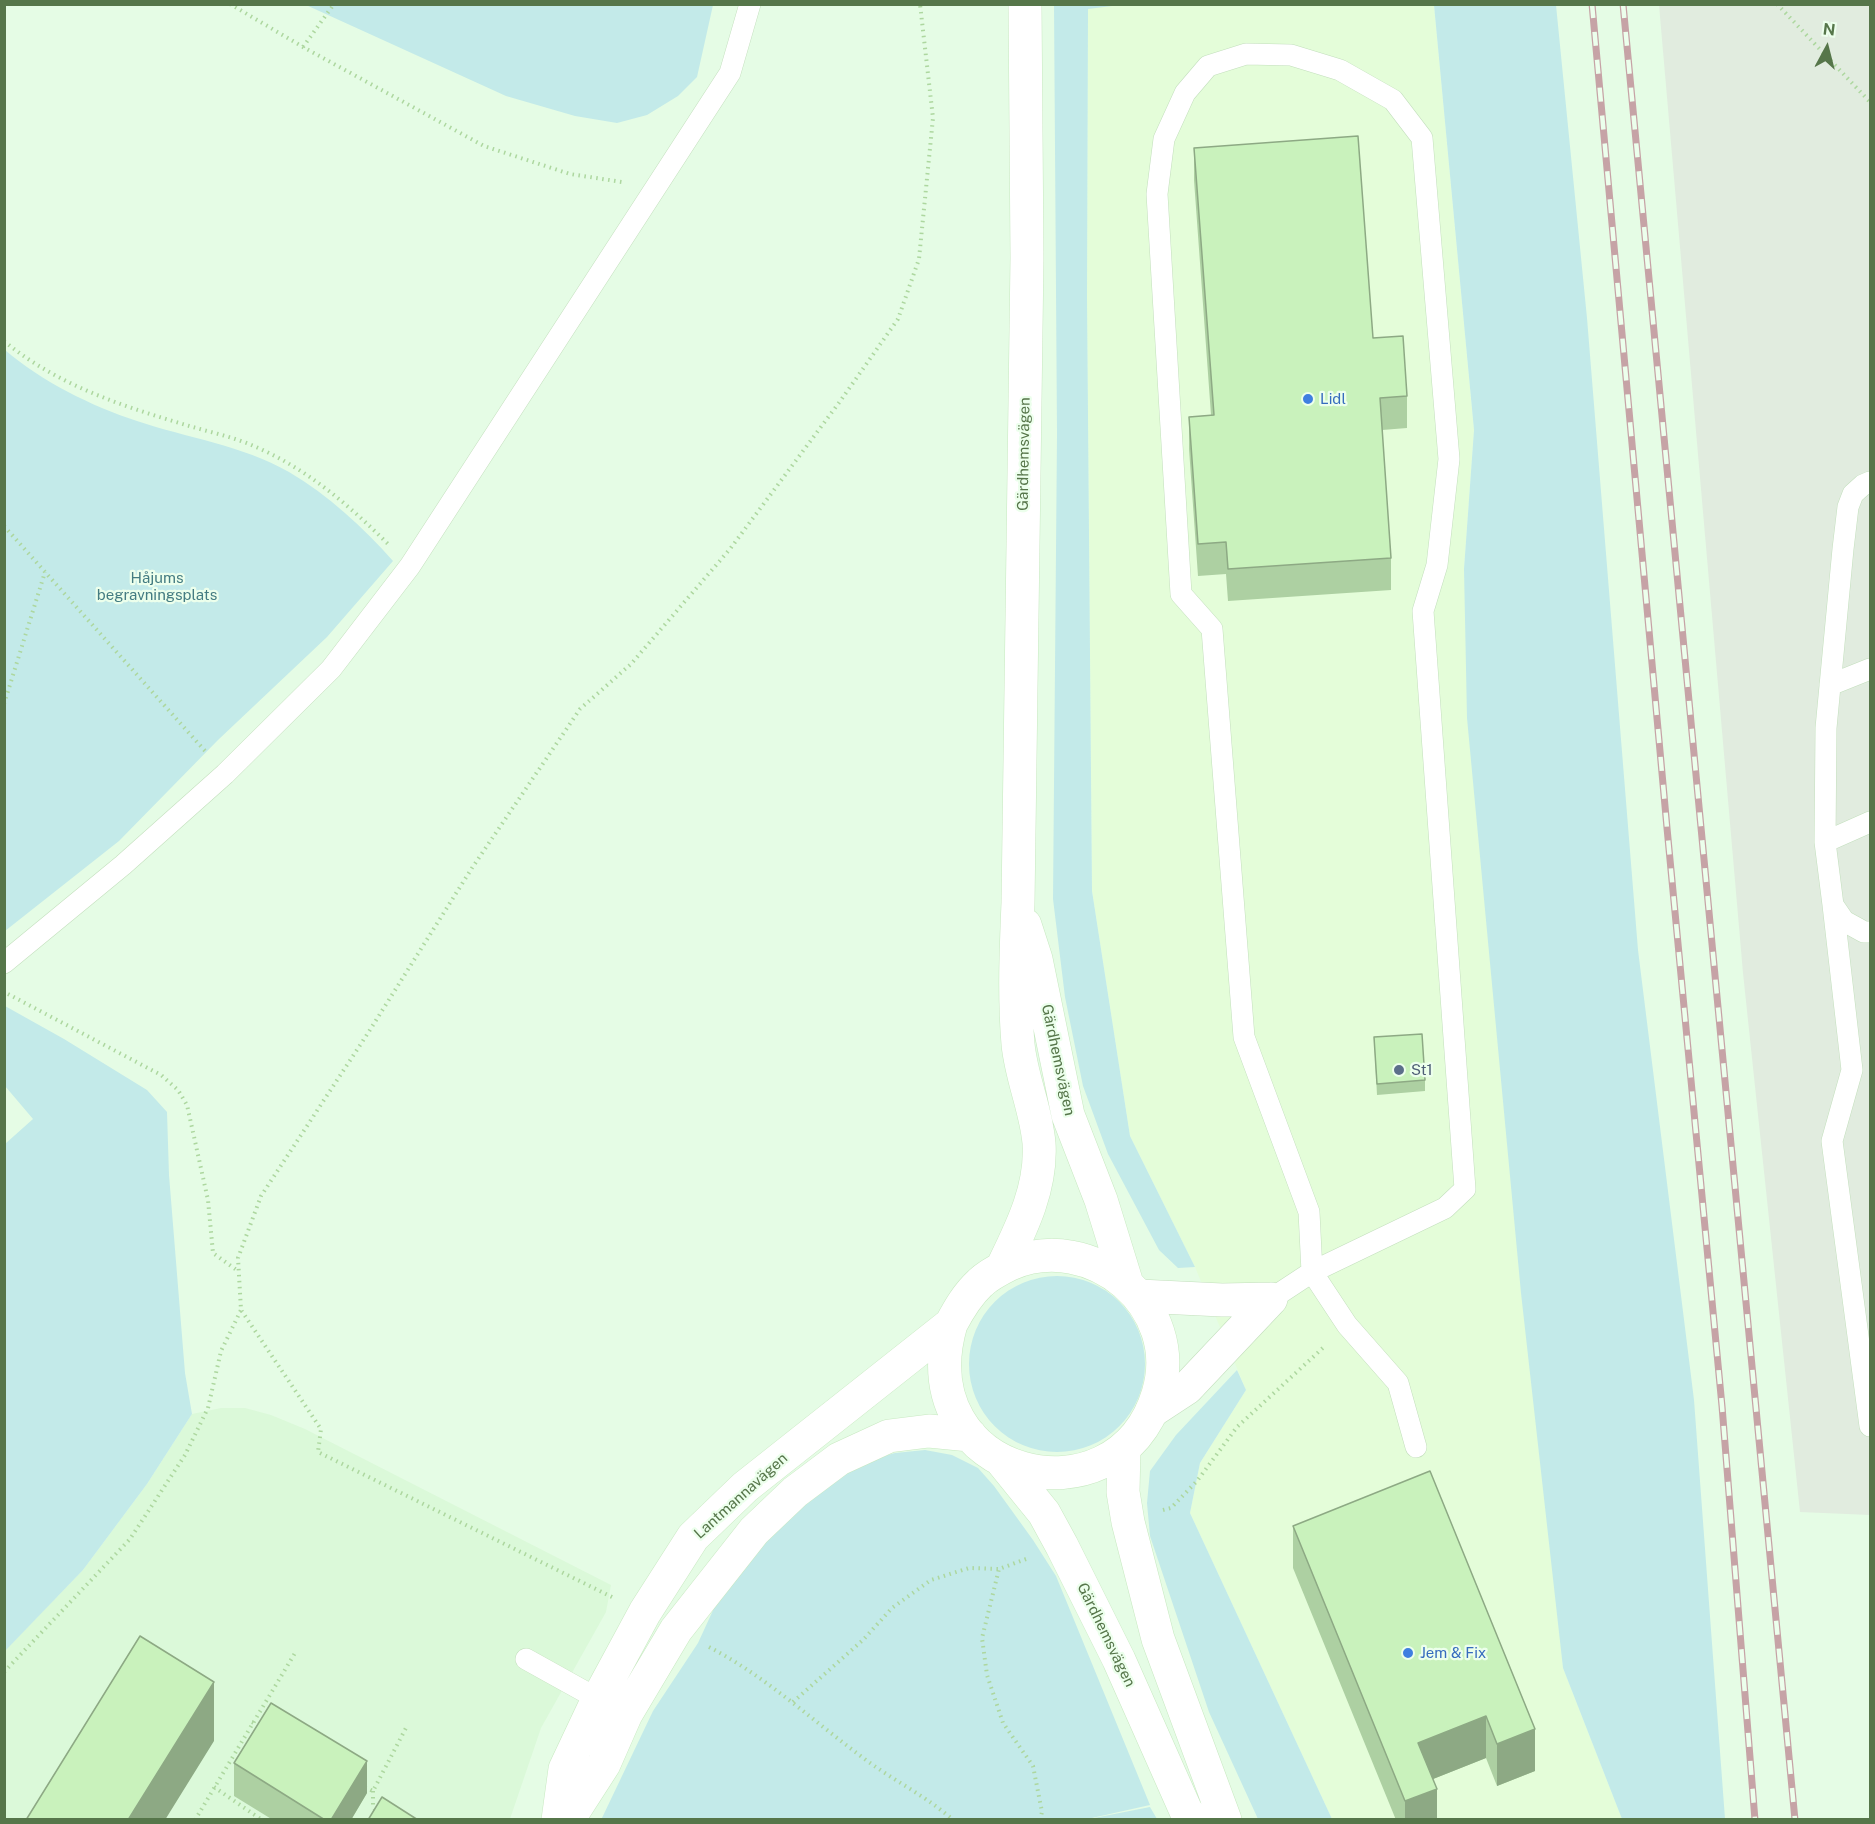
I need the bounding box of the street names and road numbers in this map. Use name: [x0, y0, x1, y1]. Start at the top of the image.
street label: Gärdhemsvägen: [1014, 397, 1034, 511]
street label: Gärdhemsvägen: [1037, 1003, 1079, 1117]
street label: Lantmannavägen: [691, 1449, 791, 1543]
street label: Gärdhemsvägen: [1073, 1580, 1139, 1690]

